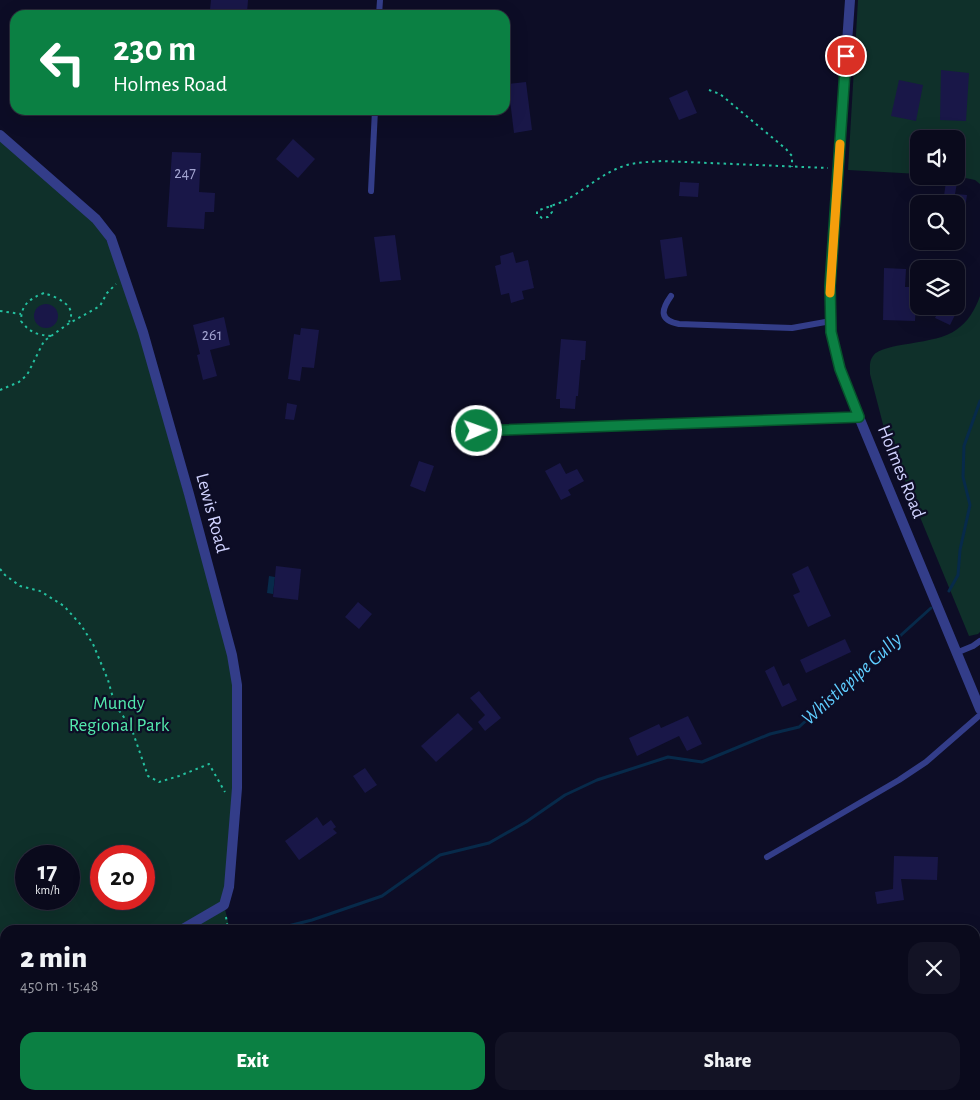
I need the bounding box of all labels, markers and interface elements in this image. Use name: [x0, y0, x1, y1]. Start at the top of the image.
icon: left: [30, 30, 95, 95]
text: 230 m: [113, 32, 196, 67]
pin: [825, 35, 867, 77]
icon: arrive: [832, 42, 860, 70]
text: Holmes Road: [113, 73, 227, 95]
map controls: [910, 130, 965, 315]
button: sound: [910, 130, 965, 185]
house number: 247: [174, 165, 196, 181]
button: search: [910, 195, 965, 250]
button: layers: [910, 260, 965, 315]
house number: 261: [202, 327, 222, 343]
position arrow: [450, 404, 502, 456]
street label: Holmes Road: [874, 423, 928, 521]
street label: Lewis Road: [192, 471, 232, 555]
water label: Whistlepipe Gully: [798, 629, 906, 729]
park label: Mundy Regional Park: [69, 694, 170, 735]
speed limit sign: 20: [90, 845, 155, 910]
text: 17: [38, 859, 57, 884]
text: km/h: [35, 884, 60, 896]
button: close: [908, 942, 960, 994]
text: 2 min: [20, 943, 87, 973]
text: 450 m · 15:48: [20, 978, 98, 994]
button: Exit: [20, 1032, 485, 1090]
button: Share: [495, 1032, 960, 1090]

